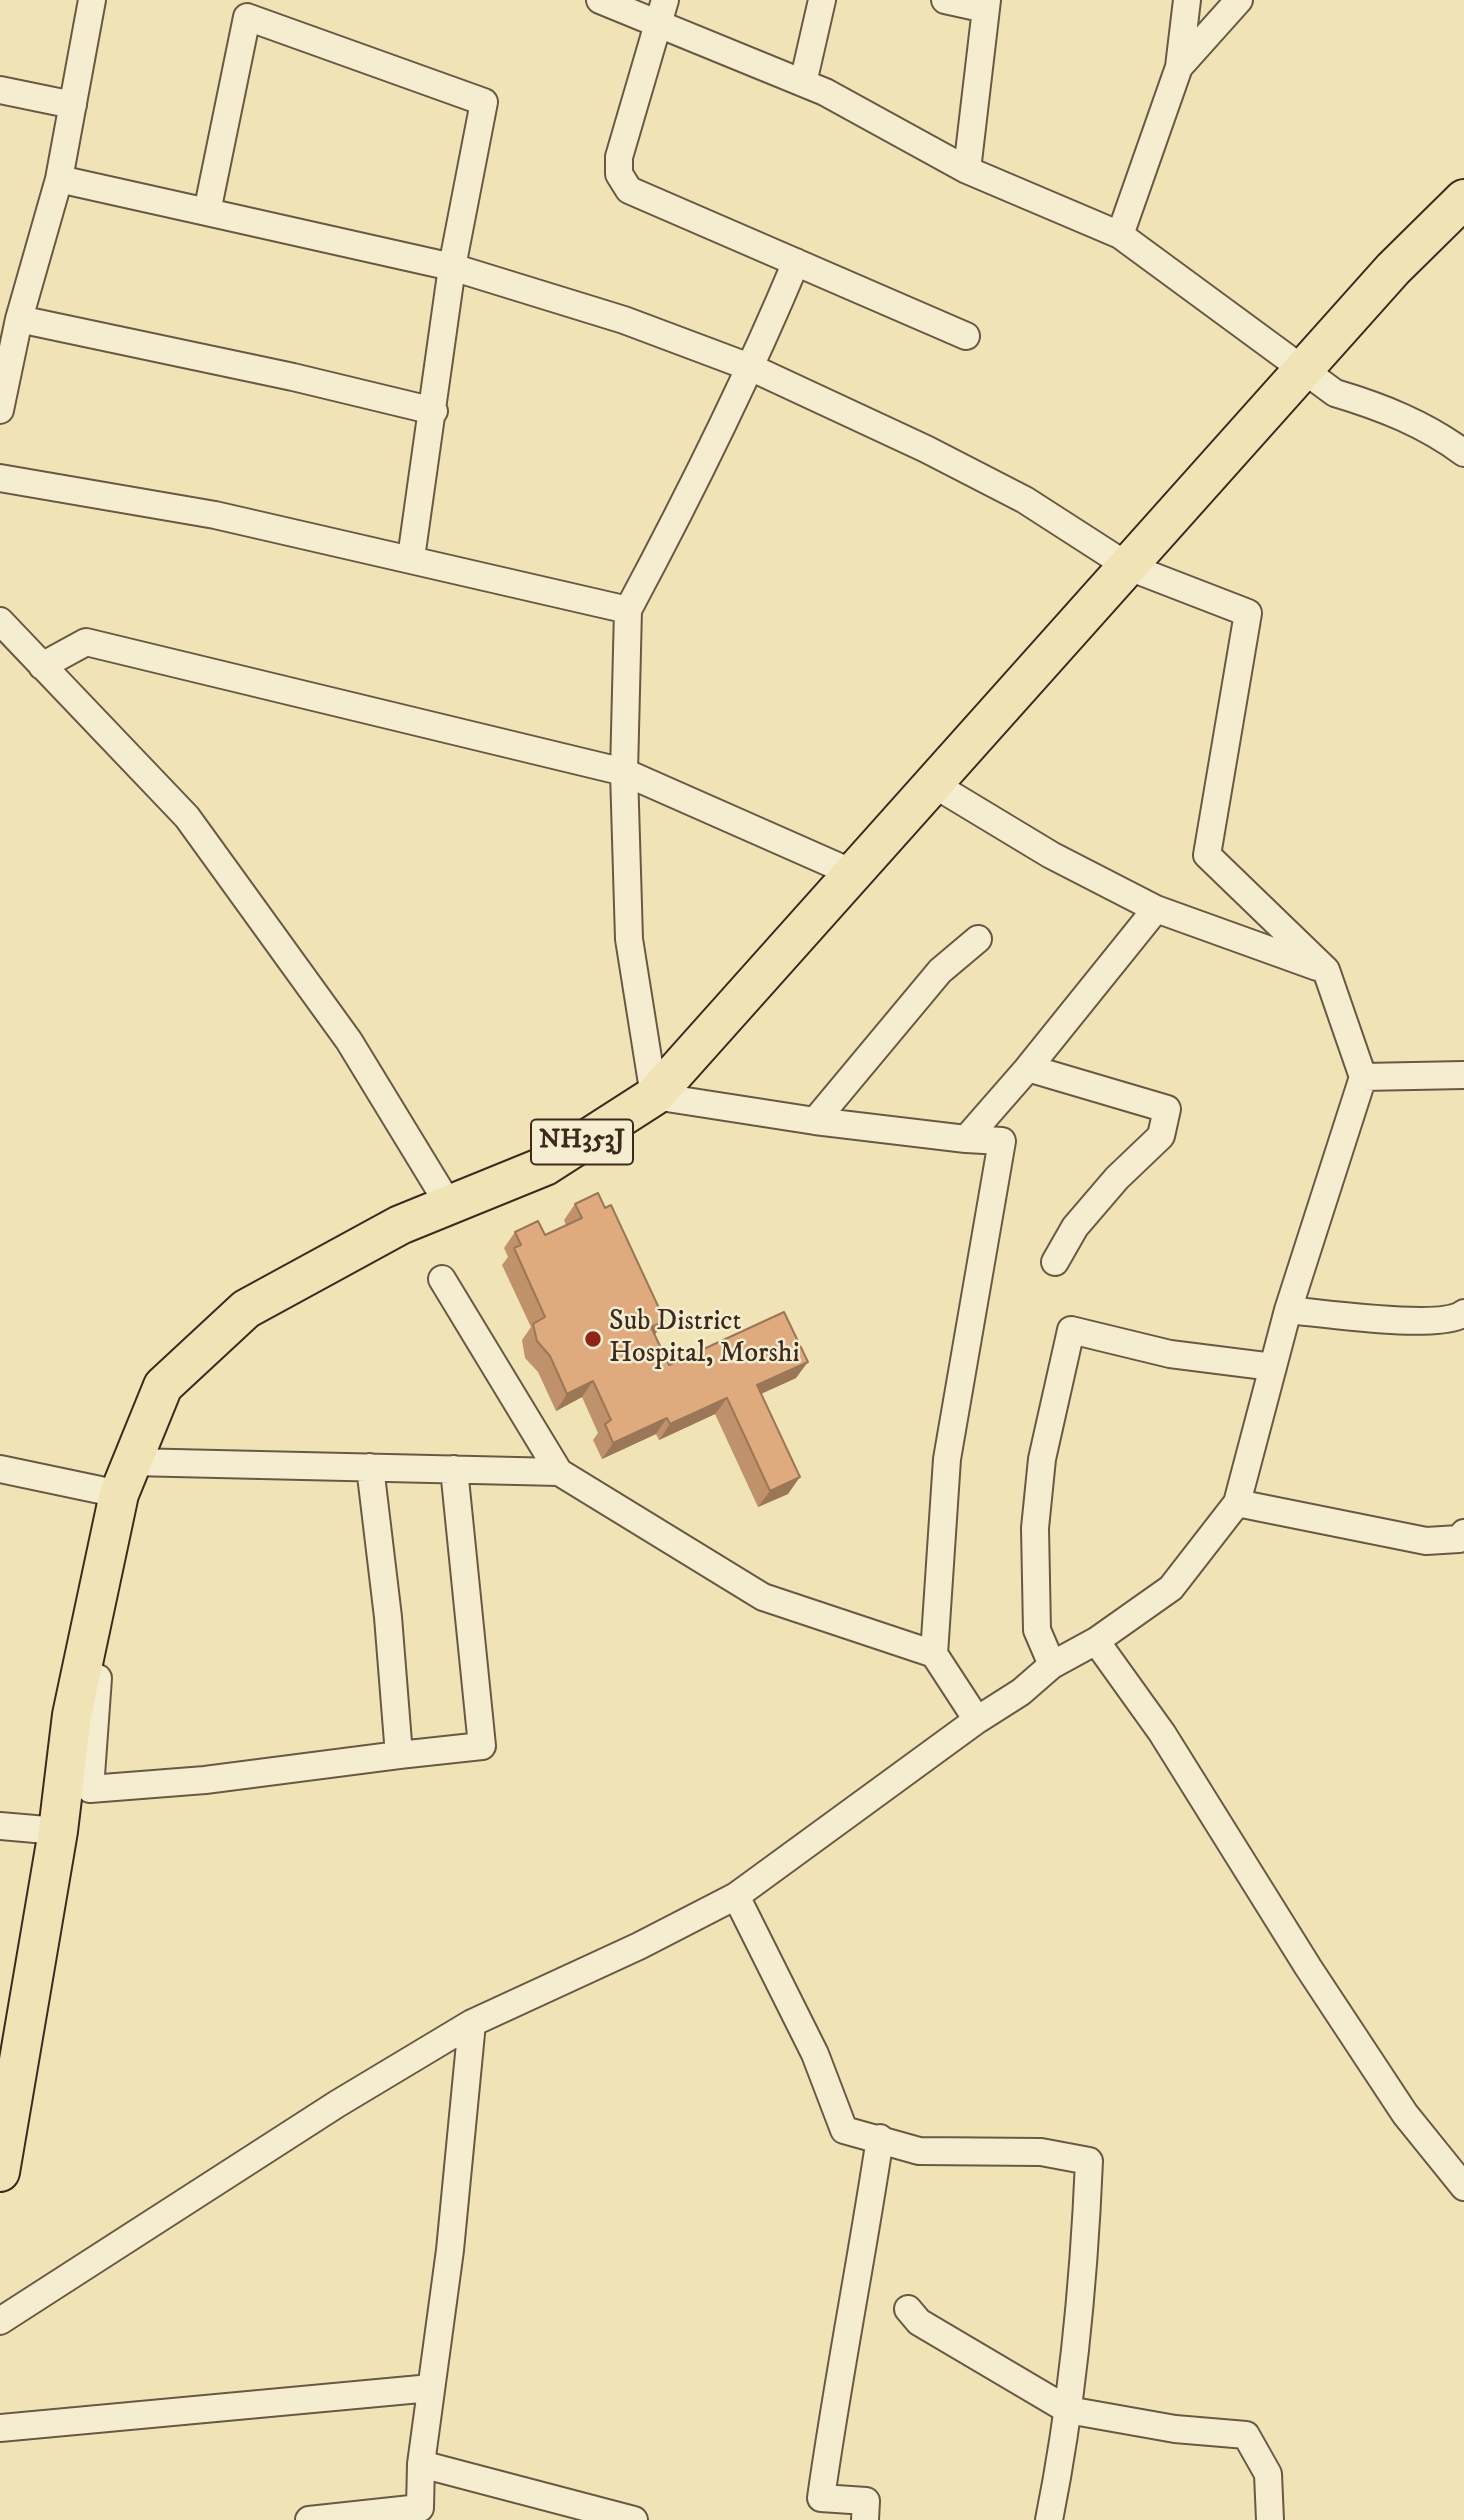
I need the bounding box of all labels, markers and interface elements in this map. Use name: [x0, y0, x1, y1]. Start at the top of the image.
road number: NH353J: [531, 1120, 633, 1164]
place label: Sub District Hospital, Morshi: [609, 1306, 800, 1372]
marker: Sub District Hospital, Morshi: [583, 1329, 603, 1349]

